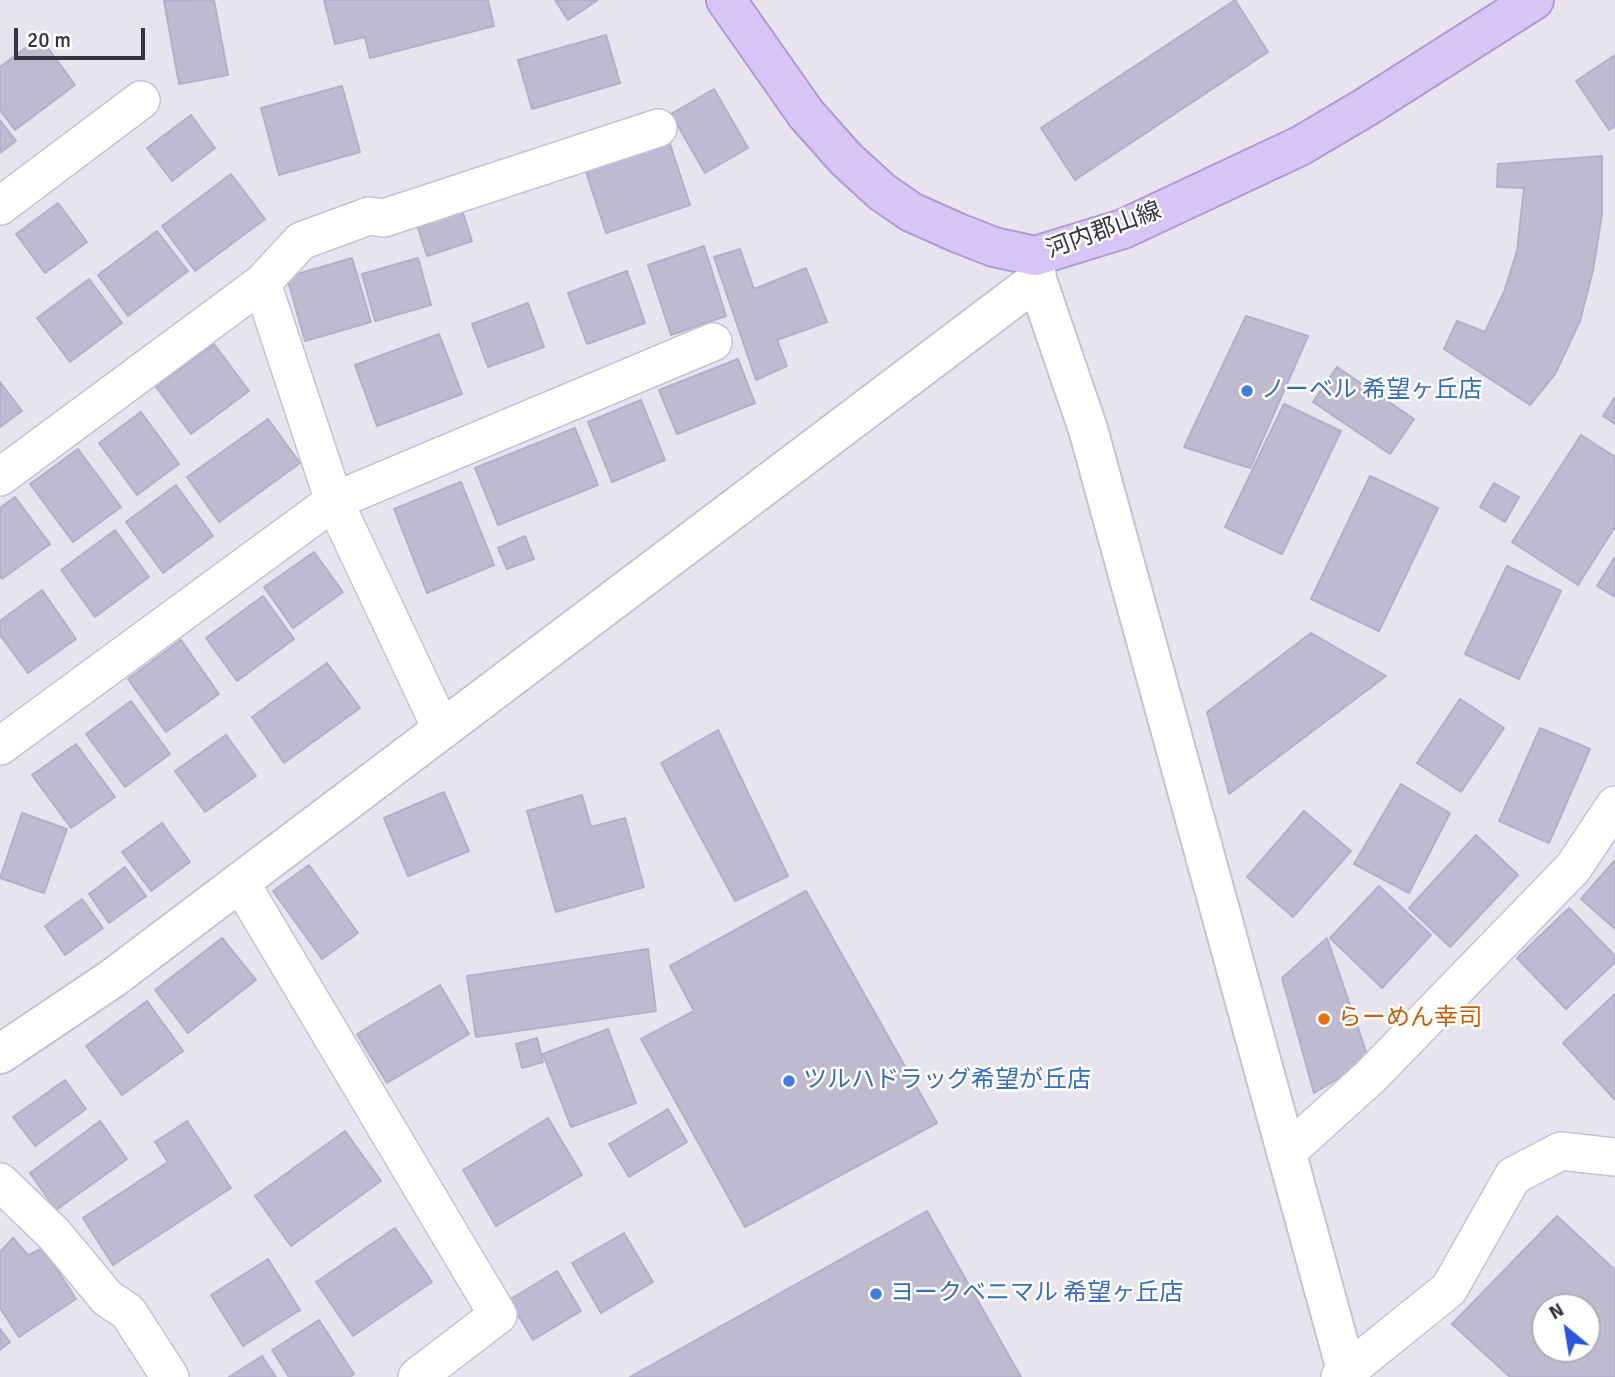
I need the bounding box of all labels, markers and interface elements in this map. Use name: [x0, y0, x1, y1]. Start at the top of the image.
scale bar: [18, 14, 149, 58]
text: 20 m: [27, 27, 71, 53]
street label: 河内郡山線: [1043, 197, 1165, 265]
place label: ノーベル 希望ヶ丘店: [1261, 377, 1482, 405]
marker: ノーベル 希望ヶ丘店: [1239, 383, 1255, 399]
place label: らーめん幸司: [1338, 1005, 1482, 1033]
marker: らーめん幸司: [1316, 1011, 1332, 1027]
place label: ツルハドラッグ希望が丘店: [803, 1067, 1091, 1095]
marker: ツルハドラッグ希望が丘店: [781, 1073, 797, 1089]
place label: ヨークベニマル 希望ヶ丘店: [890, 1280, 1183, 1308]
marker: ヨークベニマル 希望ヶ丘店: [868, 1286, 884, 1302]
north arrow: [1531, 1293, 1601, 1363]
text: N: [1545, 1298, 1568, 1325]

